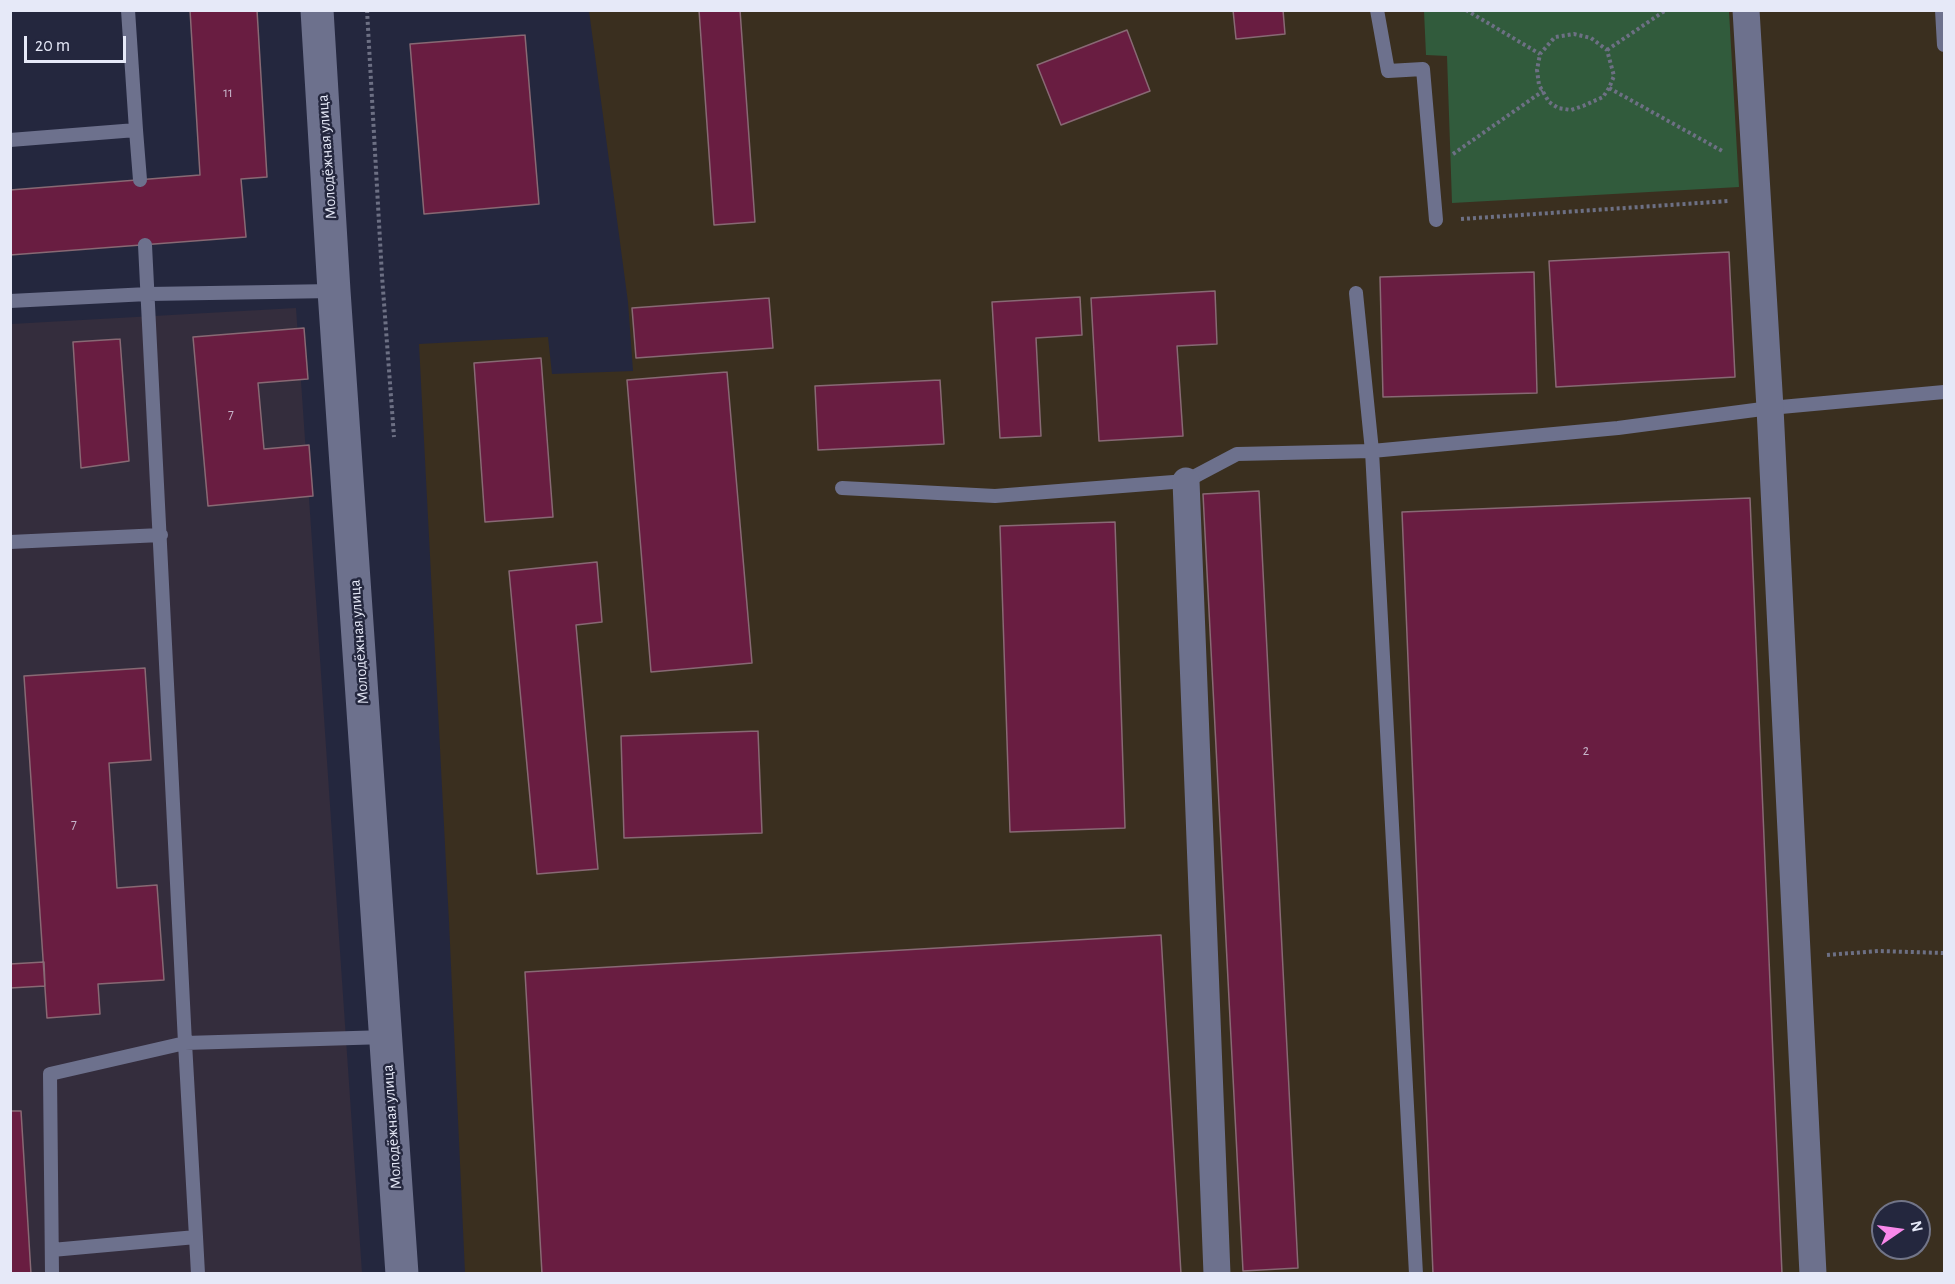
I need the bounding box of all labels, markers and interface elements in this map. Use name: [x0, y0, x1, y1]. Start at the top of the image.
scale bar: [27, 24, 129, 62]
text: 20 m: [35, 37, 70, 55]
house number: 11: [223, 85, 233, 101]
street label: Молодёжная улица: [313, 94, 341, 220]
house number: 7: [228, 406, 234, 422]
street label: Молодёжная улица: [345, 579, 373, 705]
house number: 2: [1583, 743, 1589, 759]
house number: 7: [71, 816, 77, 832]
street label: Молодёжная улица: [378, 1064, 406, 1190]
north arrow: [1871, 1200, 1931, 1260]
text: N: [1908, 1219, 1926, 1234]

